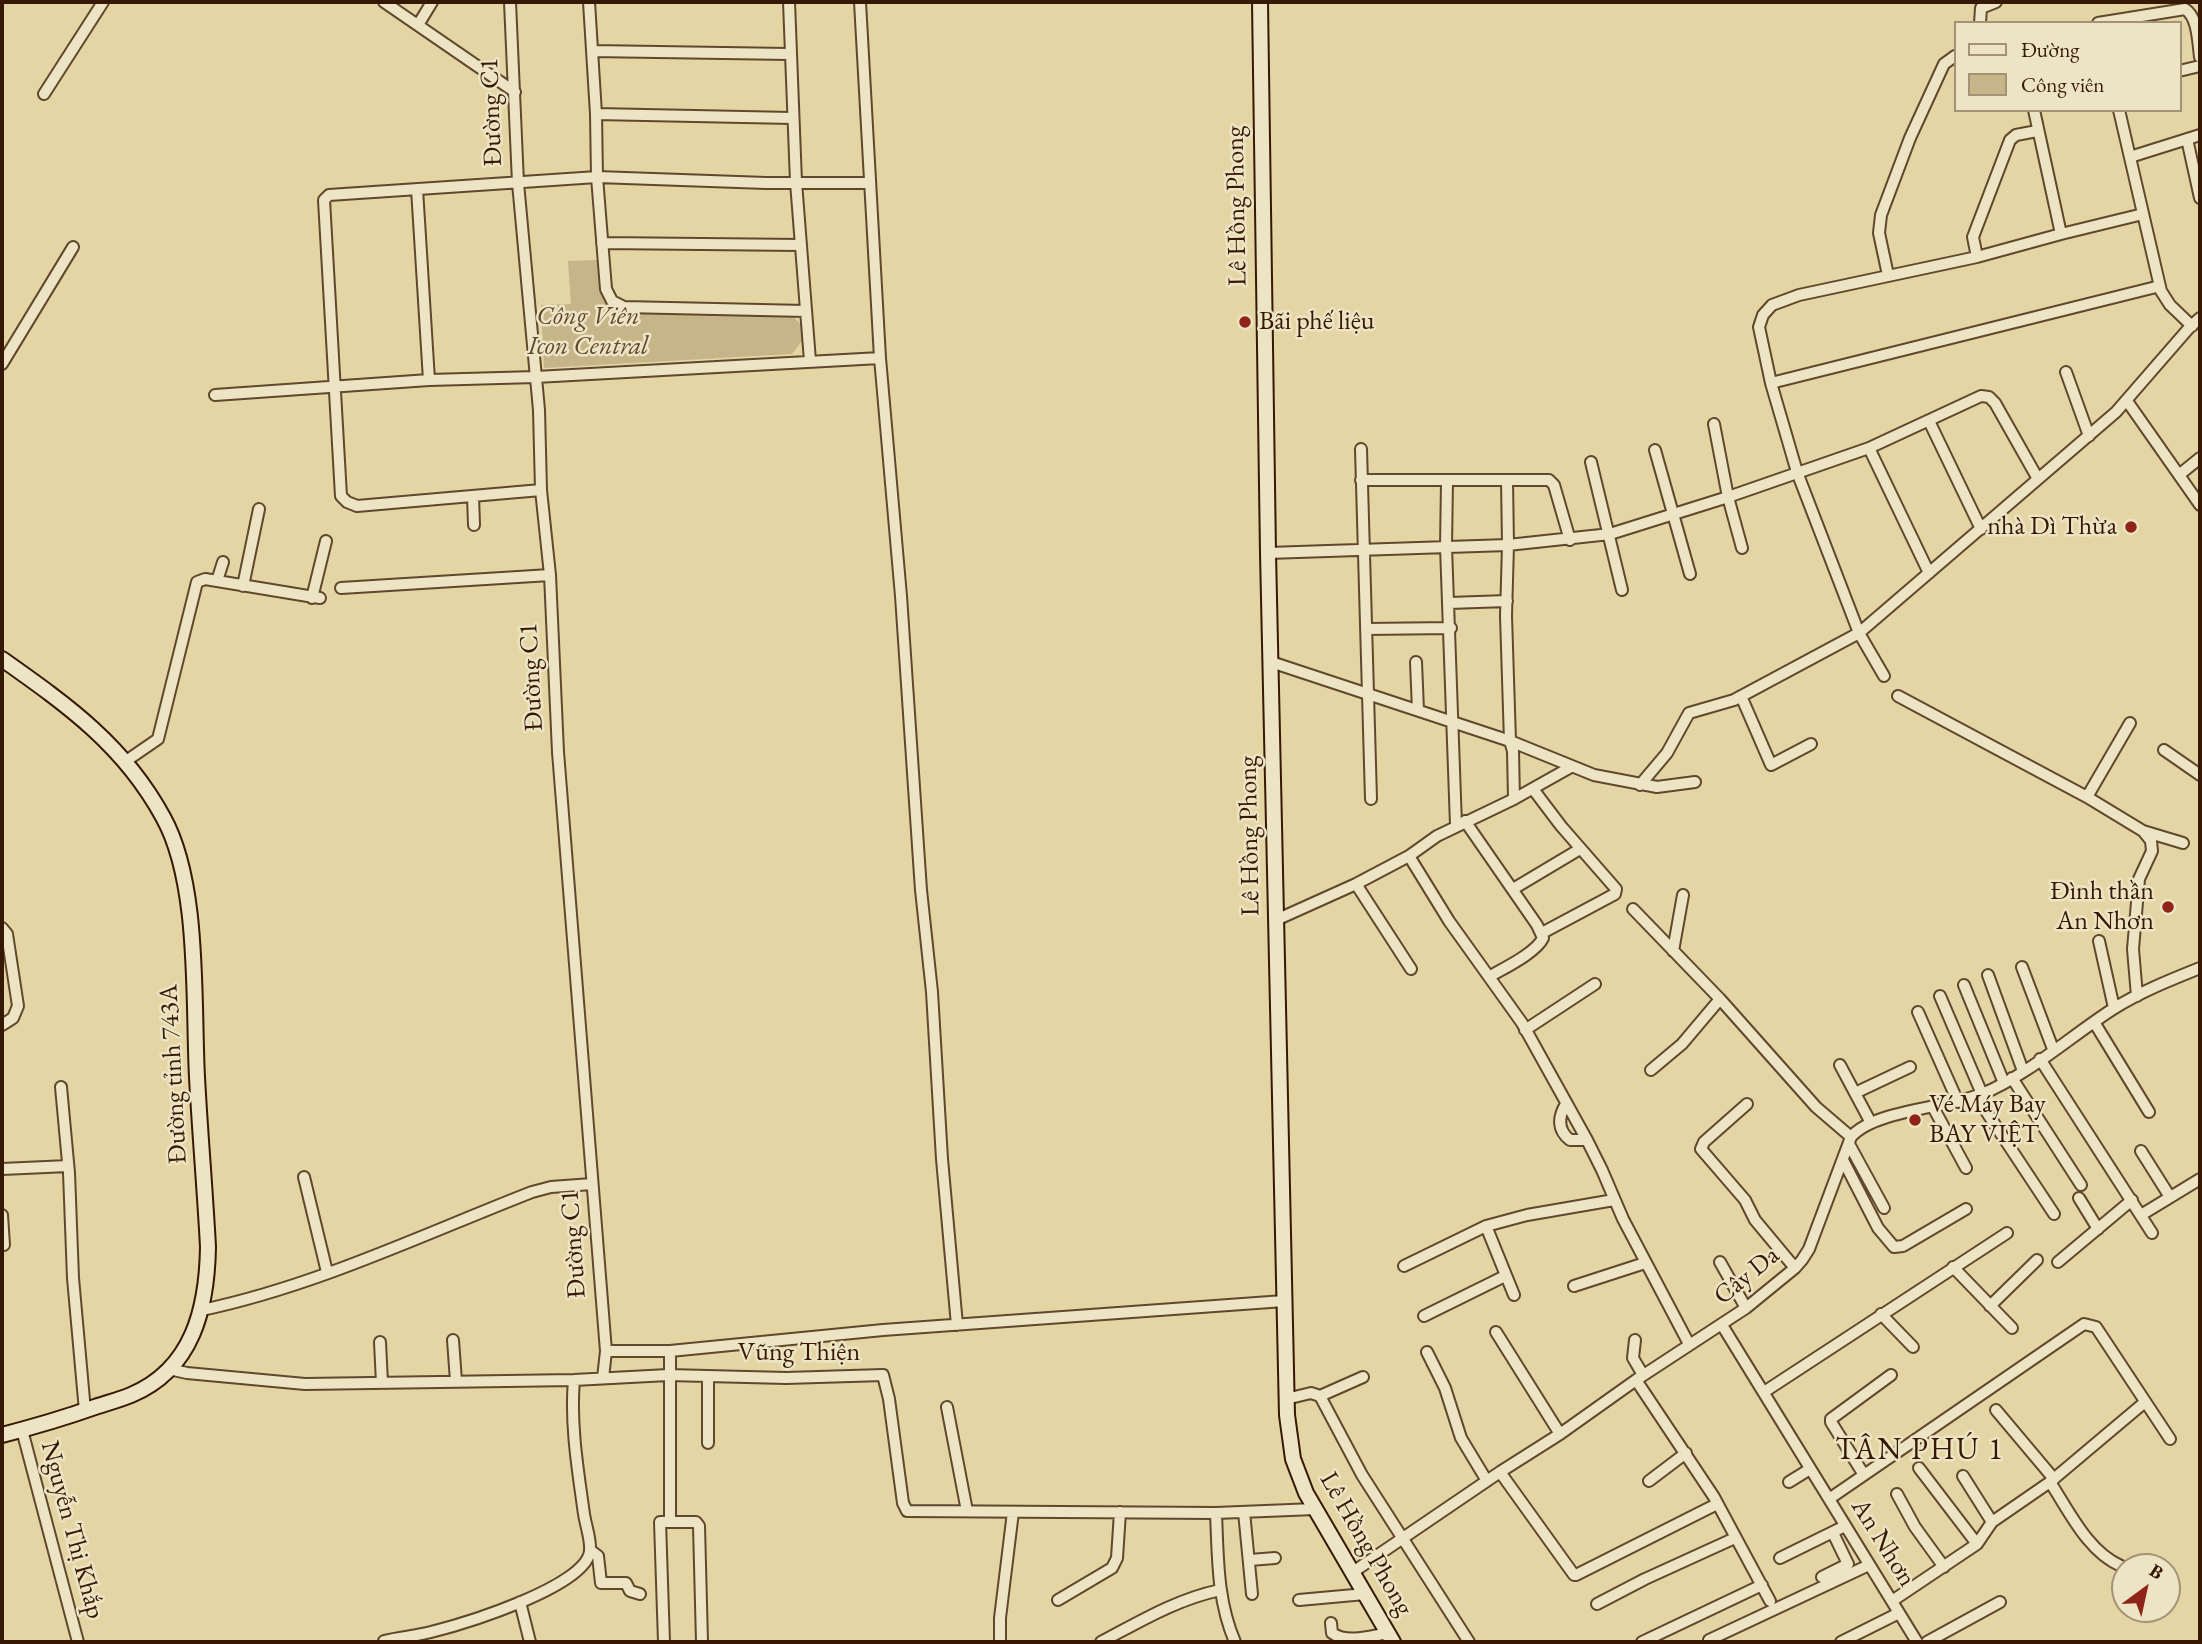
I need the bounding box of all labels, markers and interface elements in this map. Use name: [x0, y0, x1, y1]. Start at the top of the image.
legend: [1954, 21, 2181, 112]
text: Đường: [2021, 36, 2079, 63]
street label: Đường C1: [475, 57, 509, 167]
text: Công viên: [2021, 71, 2104, 98]
street label: Lê Hồng Phong: [1220, 126, 1254, 286]
park label: Công Viên Icon Central: [527, 301, 649, 362]
place label: Bãi phế liệu: [1259, 306, 1374, 338]
marker: Bãi phế liệu: [1237, 314, 1253, 330]
place label: nhà Dì Thừa: [1987, 511, 2117, 543]
marker: nhà Dì Thừa: [2123, 519, 2139, 535]
street label: Đường C1: [514, 622, 550, 732]
street label: Lê Hồng Phong: [1233, 756, 1267, 916]
place label: Đình thần An Nhơn: [2050, 876, 2154, 938]
marker: Đình thần An Nhơn: [2160, 899, 2176, 915]
street label: Đường tỉnh 743A: [154, 983, 194, 1165]
place label: Vé Máy Bay BAY VIỆT: [1929, 1089, 2046, 1150]
marker: Vé Máy Bay BAY VIỆT: [1907, 1112, 1923, 1128]
street label: Đường C1: [555, 1189, 593, 1299]
street label: Cây Da: [1708, 1240, 1786, 1312]
street label: Vũng Thiện: [738, 1337, 860, 1369]
district label: TÂN PHÚ 1: [1836, 1433, 2004, 1469]
street label: Nguyễn Thị Khắp: [33, 1438, 111, 1622]
street label: Lê Hồng Phong: [1312, 1467, 1420, 1621]
street label: An Nhơn: [1844, 1493, 1922, 1593]
north arrow: [2111, 1553, 2181, 1623]
text: B: [2145, 1558, 2168, 1585]

